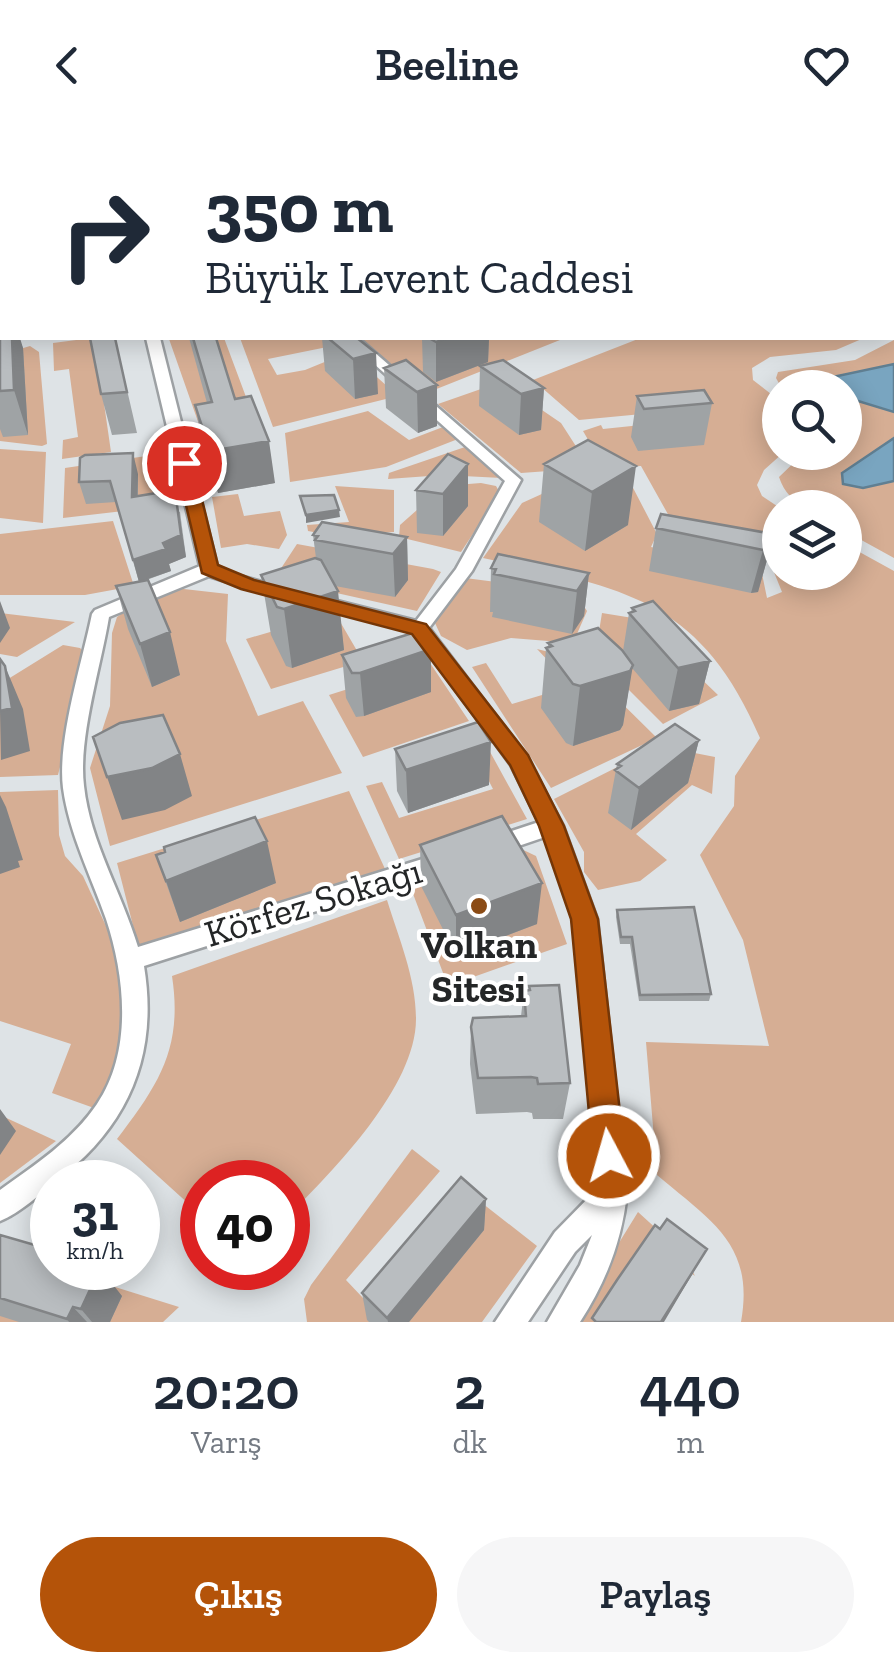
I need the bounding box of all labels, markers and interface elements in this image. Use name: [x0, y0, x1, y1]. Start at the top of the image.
icon: back: [40, 38, 95, 93]
text: Beeline: [375, 38, 519, 92]
icon: heart: [799, 38, 854, 93]
text: 350 m: [205, 166, 394, 250]
icon: right: [40, 170, 170, 300]
text: Büyük Levent Caddesi: [205, 251, 633, 305]
map controls: [762, 370, 862, 590]
button: search: [762, 370, 862, 470]
pin: [142, 421, 227, 506]
icon: arrive: [157, 436, 212, 491]
button: layers: [762, 490, 862, 590]
street label: Körfez Sokağı: [199, 847, 427, 957]
marker: Volkan Sitesi: [468, 895, 490, 917]
place label: Volkan Sitesi: [421, 922, 538, 1012]
position arrow: [557, 1104, 661, 1208]
speed limit sign: 40: [180, 1160, 310, 1290]
text: 31: [72, 1183, 118, 1243]
text: km/h: [66, 1235, 124, 1265]
text: 20:20: [153, 1352, 300, 1424]
text: 2: [454, 1352, 486, 1424]
text: 440: [640, 1352, 741, 1424]
text: Varış: [191, 1423, 262, 1461]
text: dk: [453, 1423, 487, 1461]
text: m: [677, 1423, 704, 1461]
button: Çıkış: [40, 1537, 437, 1652]
button: Paylaş: [457, 1537, 854, 1652]

